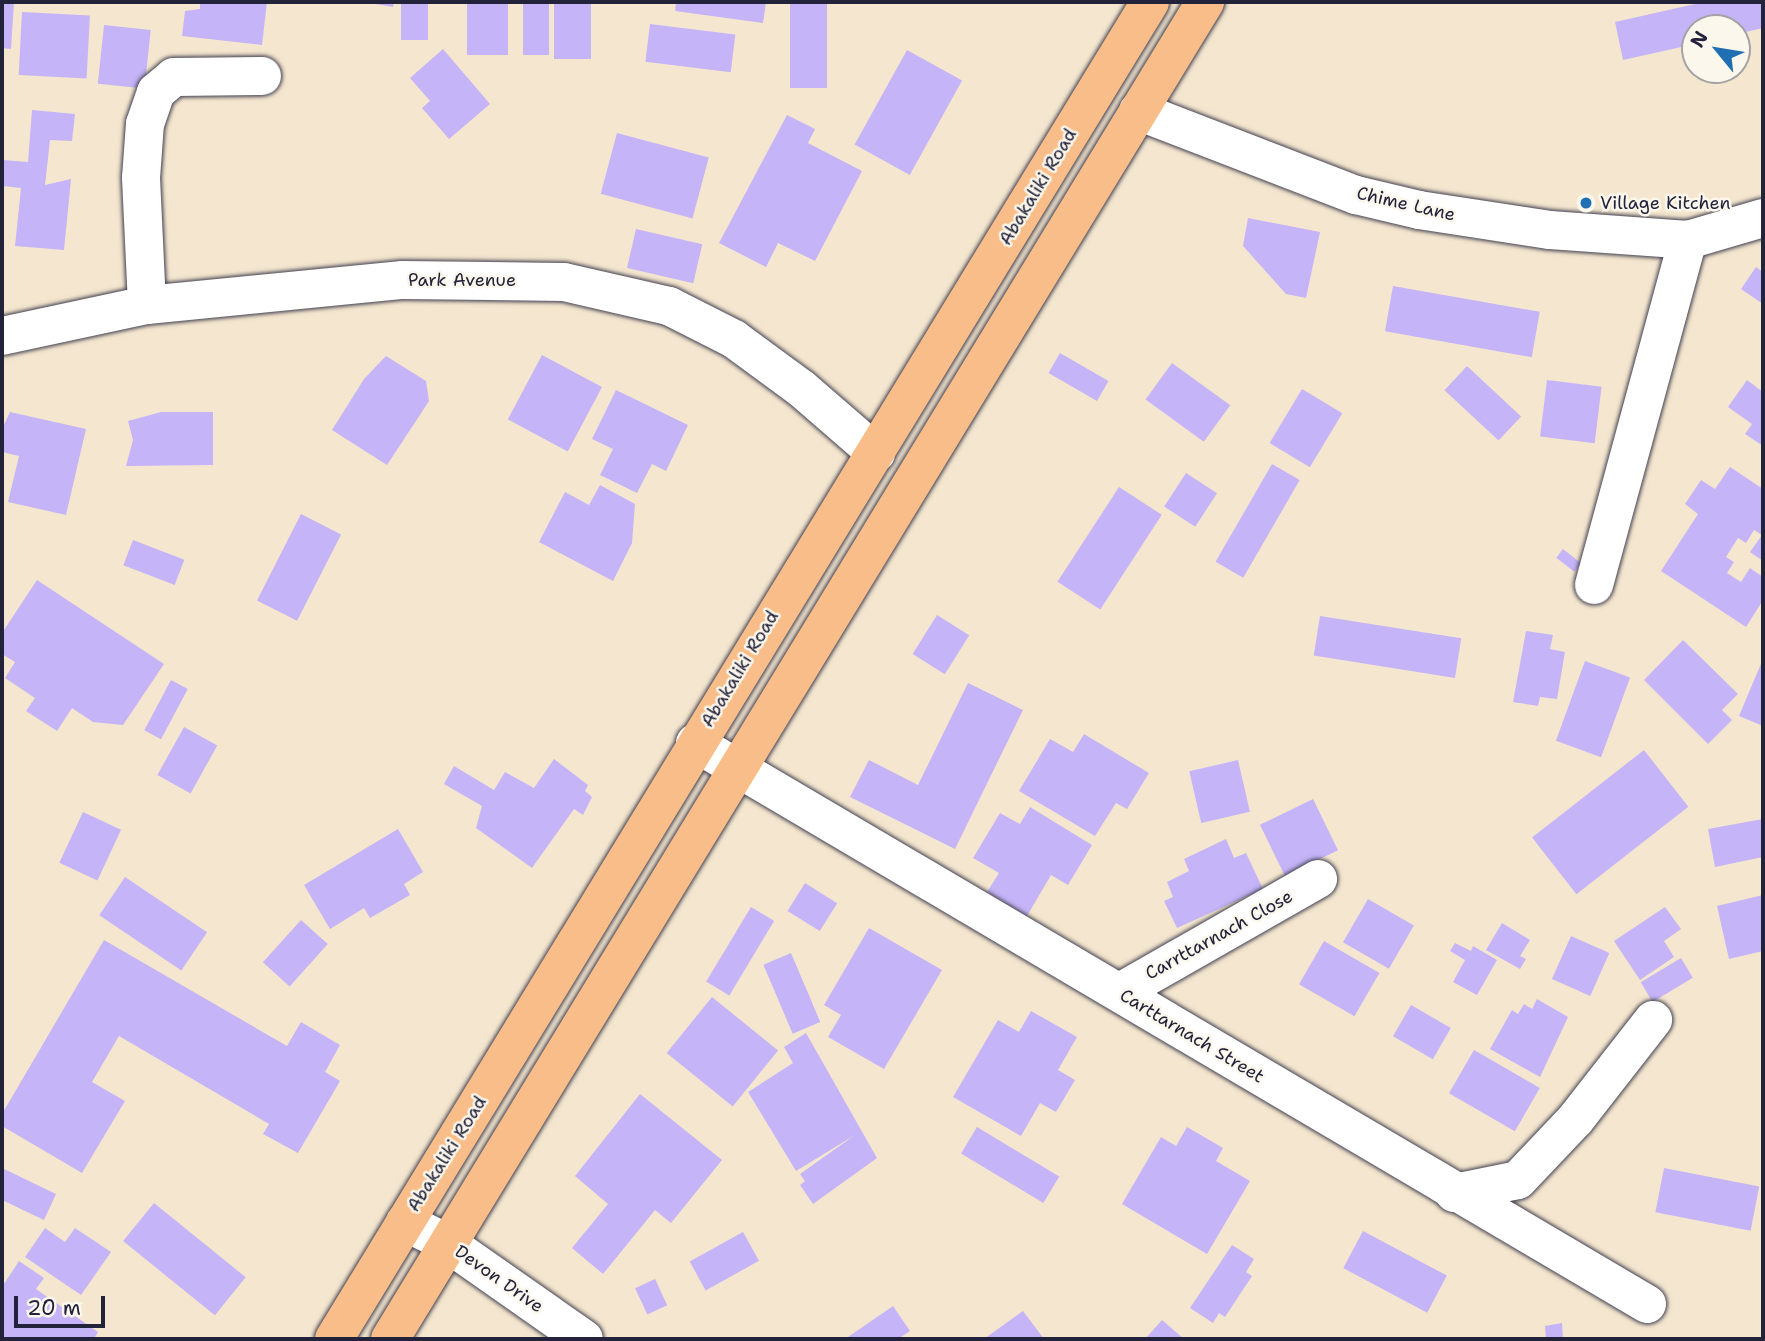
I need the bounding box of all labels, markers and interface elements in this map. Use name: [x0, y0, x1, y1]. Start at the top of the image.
north arrow: [1681, 14, 1751, 84]
text: N: [1685, 26, 1714, 52]
street label: Abakaliki Road: [995, 125, 1081, 249]
street label: Chime Lane: [1355, 182, 1457, 226]
place label: Village Kitchen: [1600, 192, 1730, 214]
marker: Village Kitchen: [1578, 195, 1594, 211]
street label: Park Avenue: [408, 269, 516, 291]
street label: Abakaliki Road: [697, 607, 783, 731]
street label: Carrttarnach Close: [1141, 885, 1297, 985]
street label: Carttarnach Street: [1116, 984, 1268, 1088]
street label: Abakaliki Road: [403, 1092, 491, 1216]
street label: Devon Drive: [451, 1241, 547, 1317]
scale bar: [18, 1282, 108, 1326]
text: 20 m: [27, 1294, 81, 1322]

